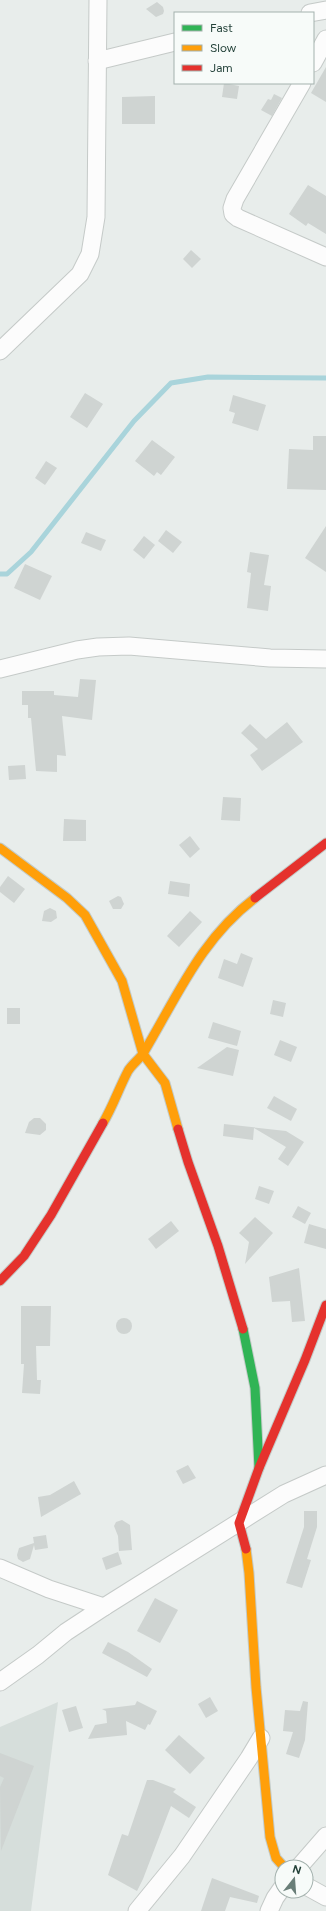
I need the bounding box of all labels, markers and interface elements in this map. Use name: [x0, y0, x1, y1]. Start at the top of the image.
legend: [174, 12, 314, 84]
text: Fast: [210, 21, 233, 35]
text: Slow: [210, 41, 237, 55]
text: Jam: [210, 61, 233, 75]
north arrow: [274, 1859, 314, 1899]
text: N: [291, 1862, 303, 1877]

